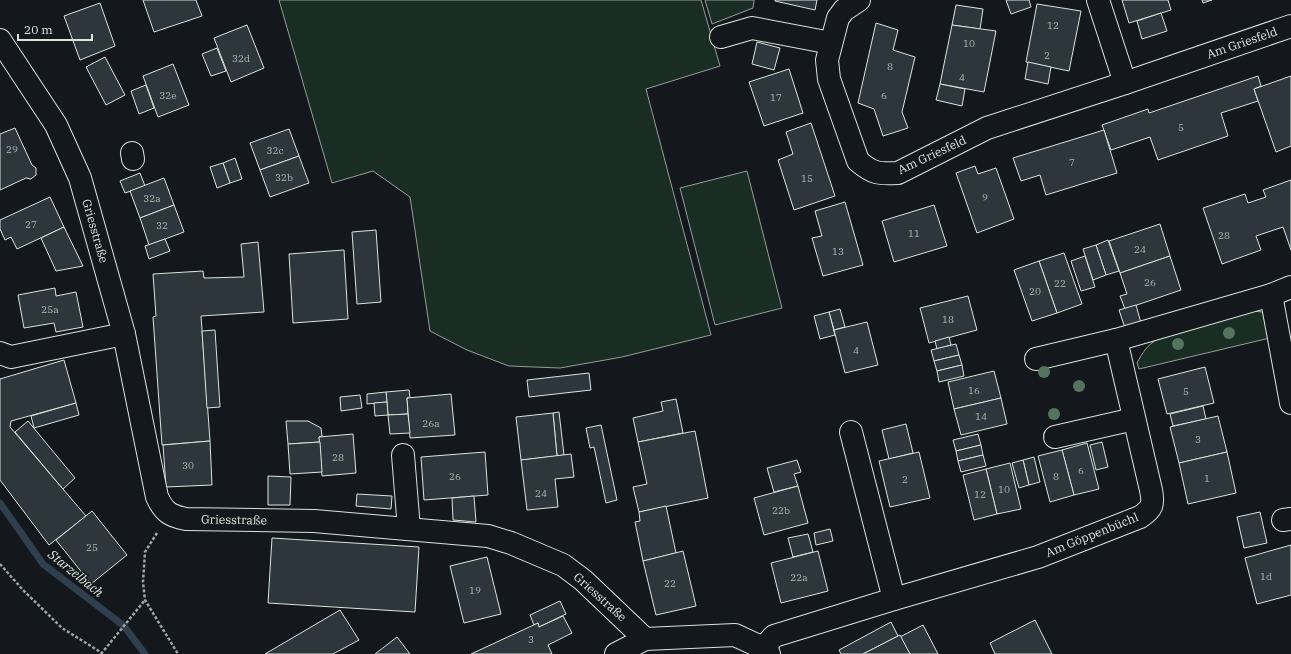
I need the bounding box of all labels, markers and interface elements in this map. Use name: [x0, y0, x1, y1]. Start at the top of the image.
scale bar: [18, 16, 92, 42]
house number: 12: [1047, 19, 1059, 32]
text: 20 m: [24, 22, 53, 37]
street label: Am Griesfeld: [1205, 23, 1279, 62]
house number: 10: [963, 37, 975, 50]
house number: 2: [1044, 49, 1050, 62]
house number: 32d: [232, 52, 250, 65]
house number: 8: [887, 60, 893, 73]
house number: 4: [959, 71, 965, 84]
house number: 32e: [159, 89, 177, 102]
house number: 6: [881, 89, 887, 102]
house number: 17: [770, 91, 782, 104]
house number: 5: [1178, 121, 1184, 134]
street label: Am Griesfeld: [895, 132, 968, 177]
house number: 29: [6, 143, 18, 156]
house number: 32c: [266, 144, 284, 157]
house number: 7: [1069, 156, 1075, 169]
house number: 32b: [275, 171, 293, 184]
house number: 15: [801, 172, 813, 185]
house number: 9: [982, 191, 988, 204]
house number: 32a: [143, 192, 161, 205]
street label: Griesstraße: [79, 197, 112, 265]
house number: 27: [25, 218, 37, 231]
house number: 32: [156, 219, 168, 232]
house number: 11: [908, 227, 920, 240]
house number: 28: [1218, 229, 1230, 242]
house number: 24: [1134, 243, 1146, 256]
house number: 13: [832, 245, 844, 258]
house number: 26: [1144, 276, 1156, 289]
house number: 22: [1054, 277, 1066, 290]
house number: 20: [1029, 285, 1041, 298]
house number: 25a: [41, 303, 59, 316]
house number: 18: [942, 313, 954, 326]
house number: 4: [853, 344, 859, 357]
house number: 16: [968, 384, 980, 397]
house number: 5: [1183, 385, 1189, 398]
house number: 14: [975, 410, 987, 423]
house number: 26a: [422, 417, 440, 430]
house number: 3: [1195, 433, 1201, 446]
house number: 28: [332, 451, 344, 464]
house number: 30: [182, 459, 194, 472]
house number: 6: [1078, 464, 1084, 477]
house number: 26: [449, 470, 461, 483]
house number: 8: [1053, 470, 1059, 483]
house number: 1: [1204, 472, 1210, 485]
house number: 2: [902, 473, 908, 486]
house number: 10: [998, 483, 1010, 496]
house number: 24: [535, 487, 547, 500]
house number: 12: [974, 488, 986, 501]
house number: 22b: [772, 504, 790, 517]
street label: Am Göppenbüchl: [1043, 509, 1141, 560]
street label: Griesstraße: [201, 511, 267, 528]
house number: 25: [86, 541, 98, 554]
water label: Starzelbach: [44, 545, 107, 601]
street label: Griesstraße: [571, 569, 630, 624]
house number: 1d: [1260, 570, 1272, 583]
house number: 22a: [790, 571, 808, 584]
house number: 22: [664, 577, 676, 590]
house number: 19: [469, 584, 481, 597]
house number: 3: [528, 633, 534, 646]

